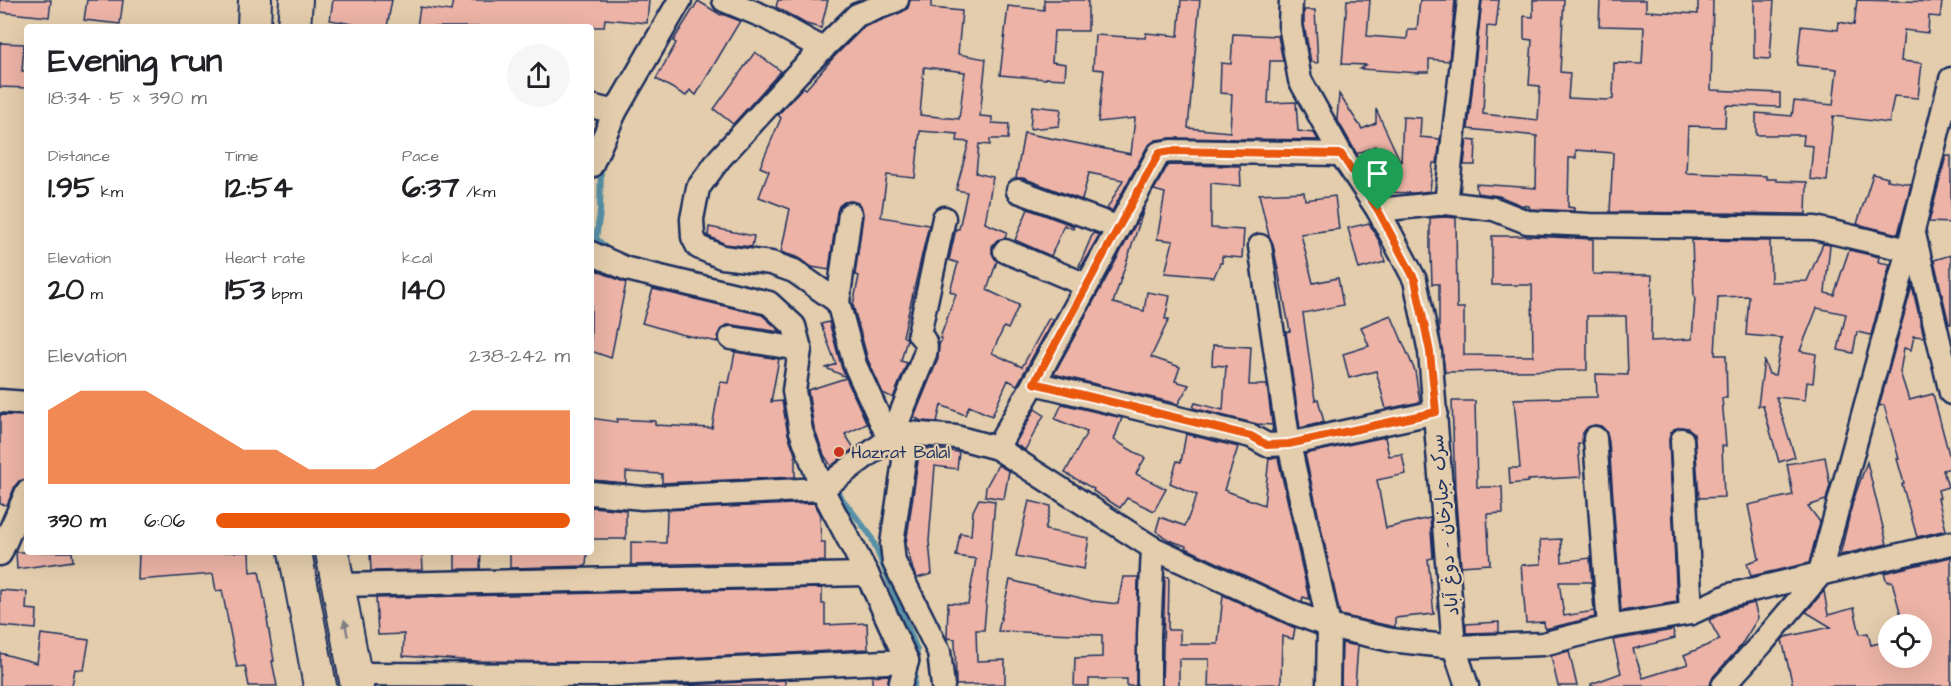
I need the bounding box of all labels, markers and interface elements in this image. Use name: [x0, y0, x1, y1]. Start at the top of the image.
text: Evening run: [48, 38, 222, 84]
button: share: [507, 44, 570, 107]
text: 18:34 · 5 × 390 m: [48, 84, 207, 112]
text: Distance: [48, 145, 110, 167]
text: Time: [225, 145, 259, 167]
text: Pace: [402, 145, 439, 167]
pin: [1352, 148, 1403, 210]
icon: arrive: [1361, 157, 1394, 190]
text: 1.95: [48, 167, 94, 209]
text: 12:54: [225, 167, 293, 209]
text: 6:37: [402, 167, 460, 209]
text: km: [94, 181, 123, 203]
text: /km: [460, 181, 496, 203]
text: Elevation: [48, 247, 111, 269]
text: Heart rate: [225, 247, 305, 269]
text: kcal: [402, 247, 433, 269]
text: 20: [48, 269, 84, 311]
text: 153: [225, 269, 265, 311]
text: 140: [402, 269, 445, 311]
text: m: [84, 283, 103, 305]
text: bpm: [265, 283, 302, 305]
text: Elevation: [48, 342, 127, 370]
text: 238–242 m: [469, 342, 570, 370]
street label: سرک جبارخان - دوغ آباد: [1425, 433, 1465, 617]
place label: Hazrat Balal: [851, 440, 950, 465]
marker: Hazrat Balal: [832, 445, 846, 459]
text: 390 m: [48, 507, 106, 535]
text: 6:06: [144, 507, 185, 535]
map controls: [1878, 614, 1932, 668]
button: locate: [1878, 614, 1932, 668]
one-way arrow: [342, 619, 351, 638]

